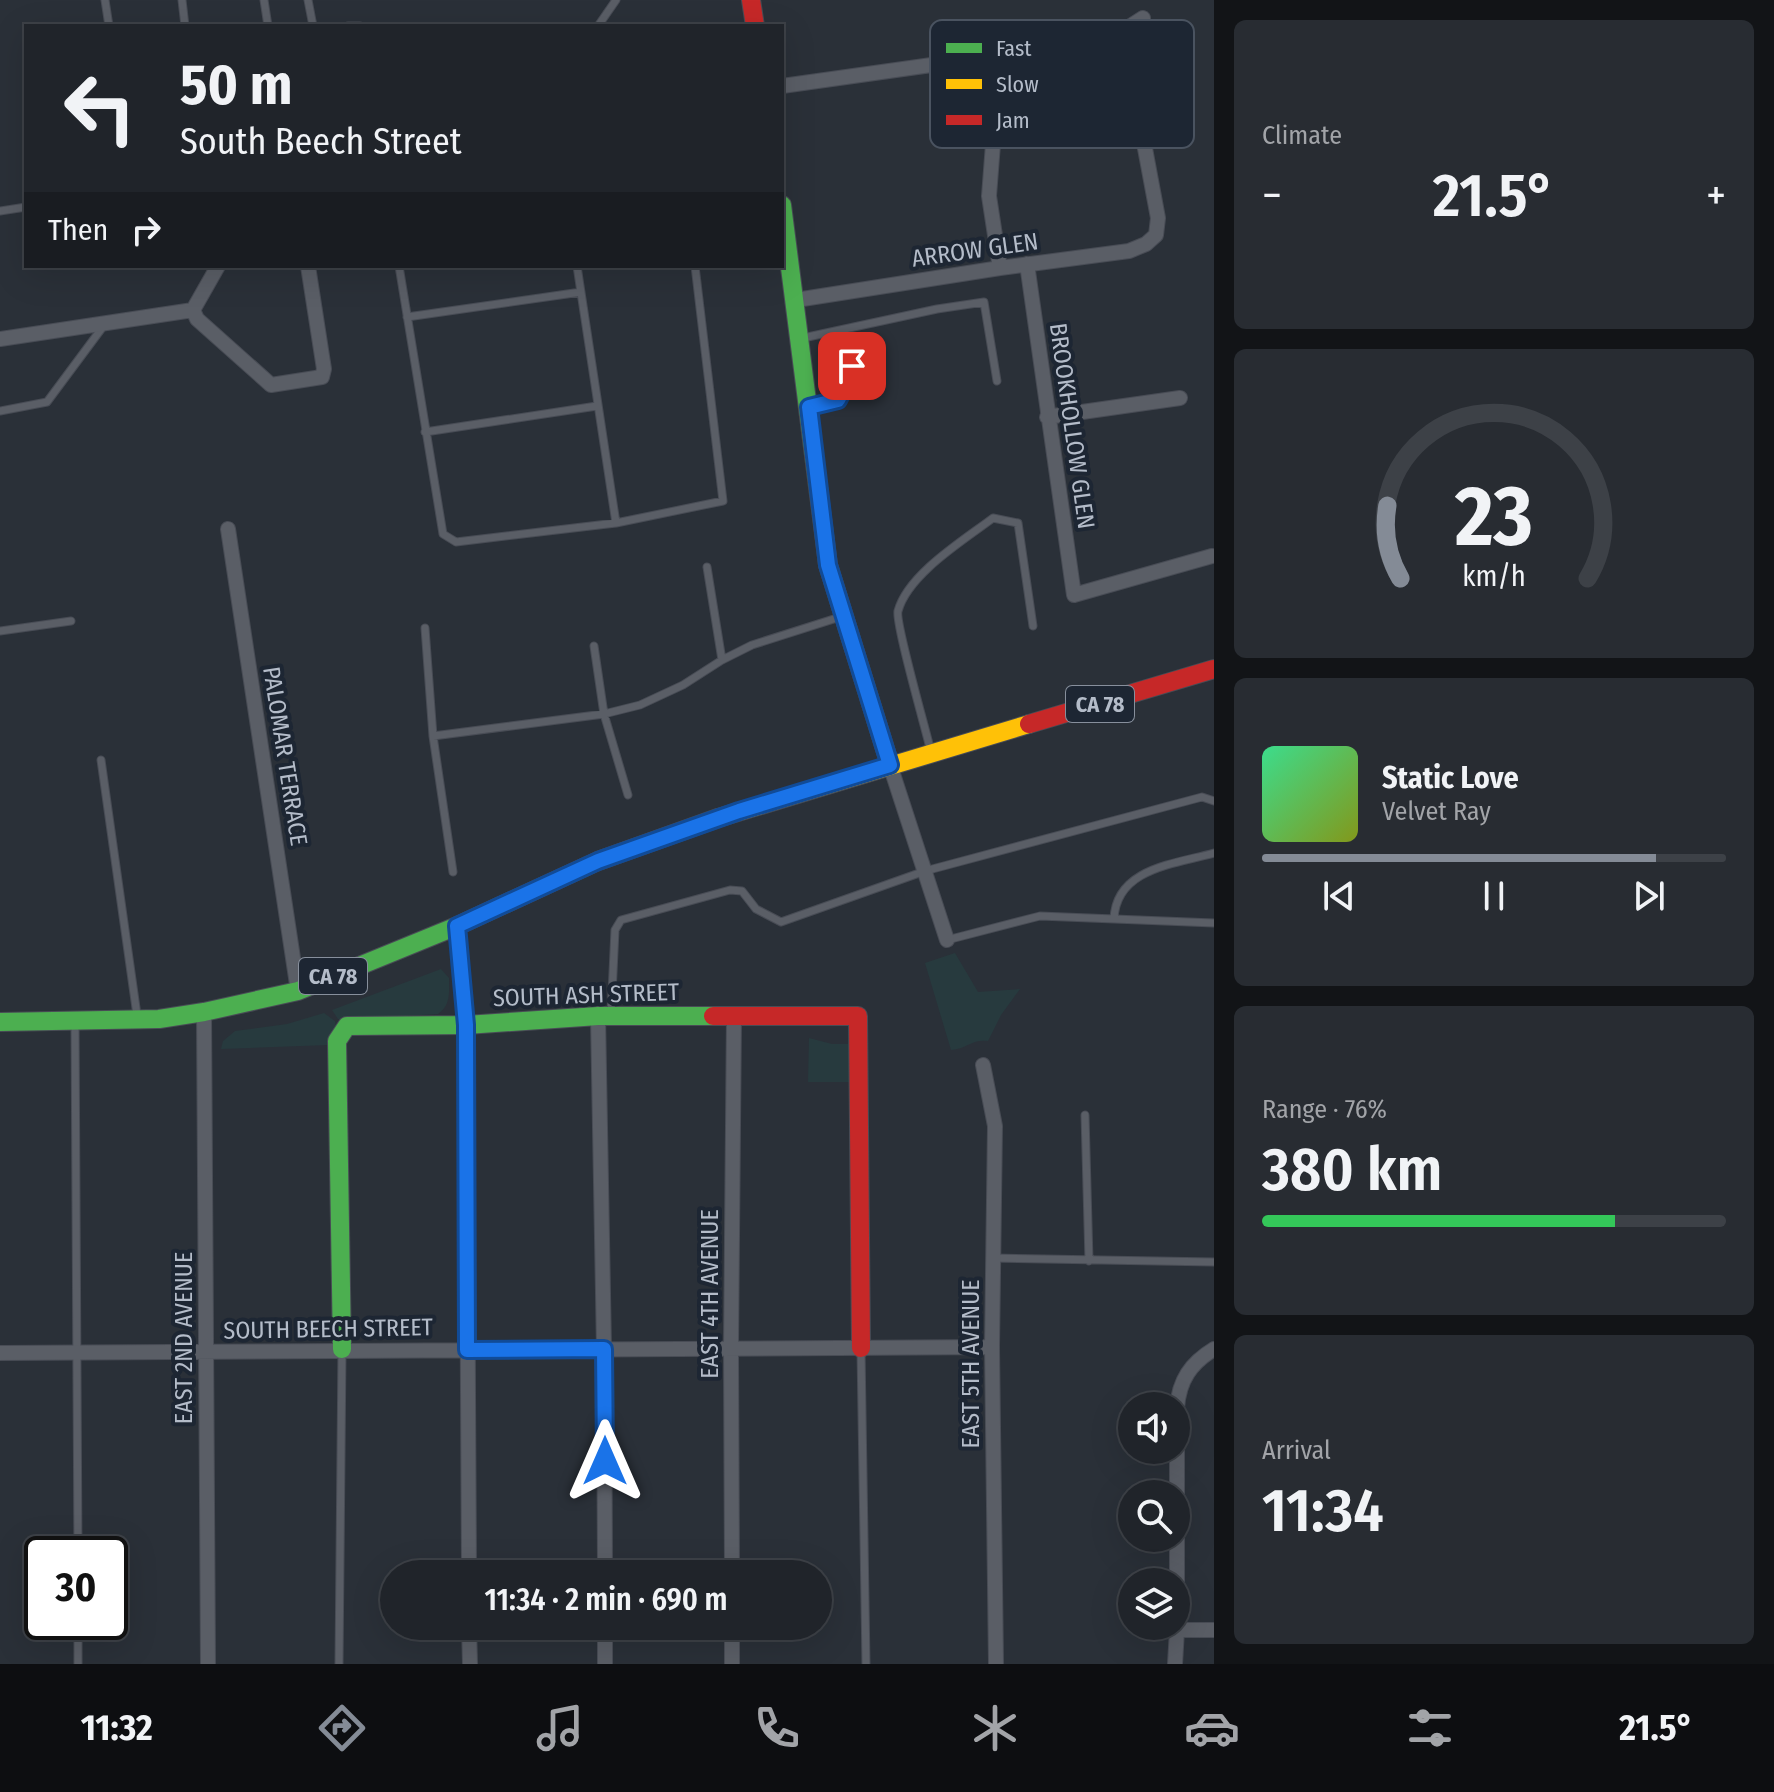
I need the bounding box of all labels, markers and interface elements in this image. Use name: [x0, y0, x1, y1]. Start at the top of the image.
legend: [930, 20, 1194, 148]
text: Fast: [996, 35, 1032, 62]
text: 50 m: [180, 52, 292, 119]
icon: left: [48, 56, 152, 160]
text: Slow: [996, 71, 1039, 98]
text: Jam: [996, 107, 1030, 134]
text: South Beech Street: [180, 120, 461, 164]
text: Climate: [1262, 120, 1342, 151]
text: 21.5°: [1433, 160, 1555, 232]
text: −: [1262, 169, 1282, 222]
text: +: [1706, 169, 1726, 222]
icon: right: [124, 208, 168, 252]
text: Then: [48, 212, 108, 248]
street label: ARROW GLEN: [910, 227, 1040, 273]
street label: BROOKHOLLOW GLEN: [1044, 321, 1100, 531]
pin: [818, 332, 886, 400]
icon: arrive: [830, 344, 874, 388]
text: 23: [1454, 467, 1533, 567]
text: km/h: [1462, 559, 1526, 594]
street label: PALOMAR TERRACE: [257, 664, 313, 848]
road number: CA 78: [1066, 686, 1134, 722]
text: Static Love: [1382, 760, 1519, 796]
text: Velvet Ray: [1382, 796, 1491, 827]
icon: previous: [1317, 874, 1361, 918]
icon: pause: [1472, 874, 1516, 918]
icon: next: [1627, 874, 1671, 918]
road number: CA 78: [299, 958, 367, 994]
street label: SOUTH ASH STREET: [492, 978, 680, 1012]
text: Range · 76%: [1262, 1094, 1387, 1125]
text: 380 km: [1262, 1134, 1442, 1206]
street label: EAST 4TH AVENUE: [696, 1209, 724, 1379]
street label: EAST 2ND AVENUE: [170, 1252, 198, 1424]
street label: EAST 5TH AVENUE: [957, 1279, 985, 1449]
street label: SOUTH BEECH STREET: [223, 1313, 433, 1345]
map controls: [1118, 1392, 1190, 1640]
button: sound: [1118, 1392, 1190, 1464]
position arrow: [563, 1419, 647, 1503]
text: Arrival: [1262, 1435, 1331, 1466]
text: 11:34: [1262, 1475, 1384, 1547]
button: search: [1118, 1480, 1190, 1552]
speed limit sign: 30: [24, 1536, 128, 1640]
button: layers: [1118, 1568, 1190, 1640]
text: 11:34 · 2 min · 690 m: [485, 1582, 727, 1618]
icon: directions: [314, 1700, 370, 1756]
icon: music: [532, 1700, 588, 1756]
icon: phone: [749, 1700, 805, 1756]
icon: climate: [967, 1700, 1023, 1756]
icon: car: [1184, 1700, 1240, 1756]
icon: filters: [1402, 1700, 1458, 1756]
text: 11:32: [81, 1706, 153, 1750]
text: 21.5°: [1619, 1706, 1693, 1750]

